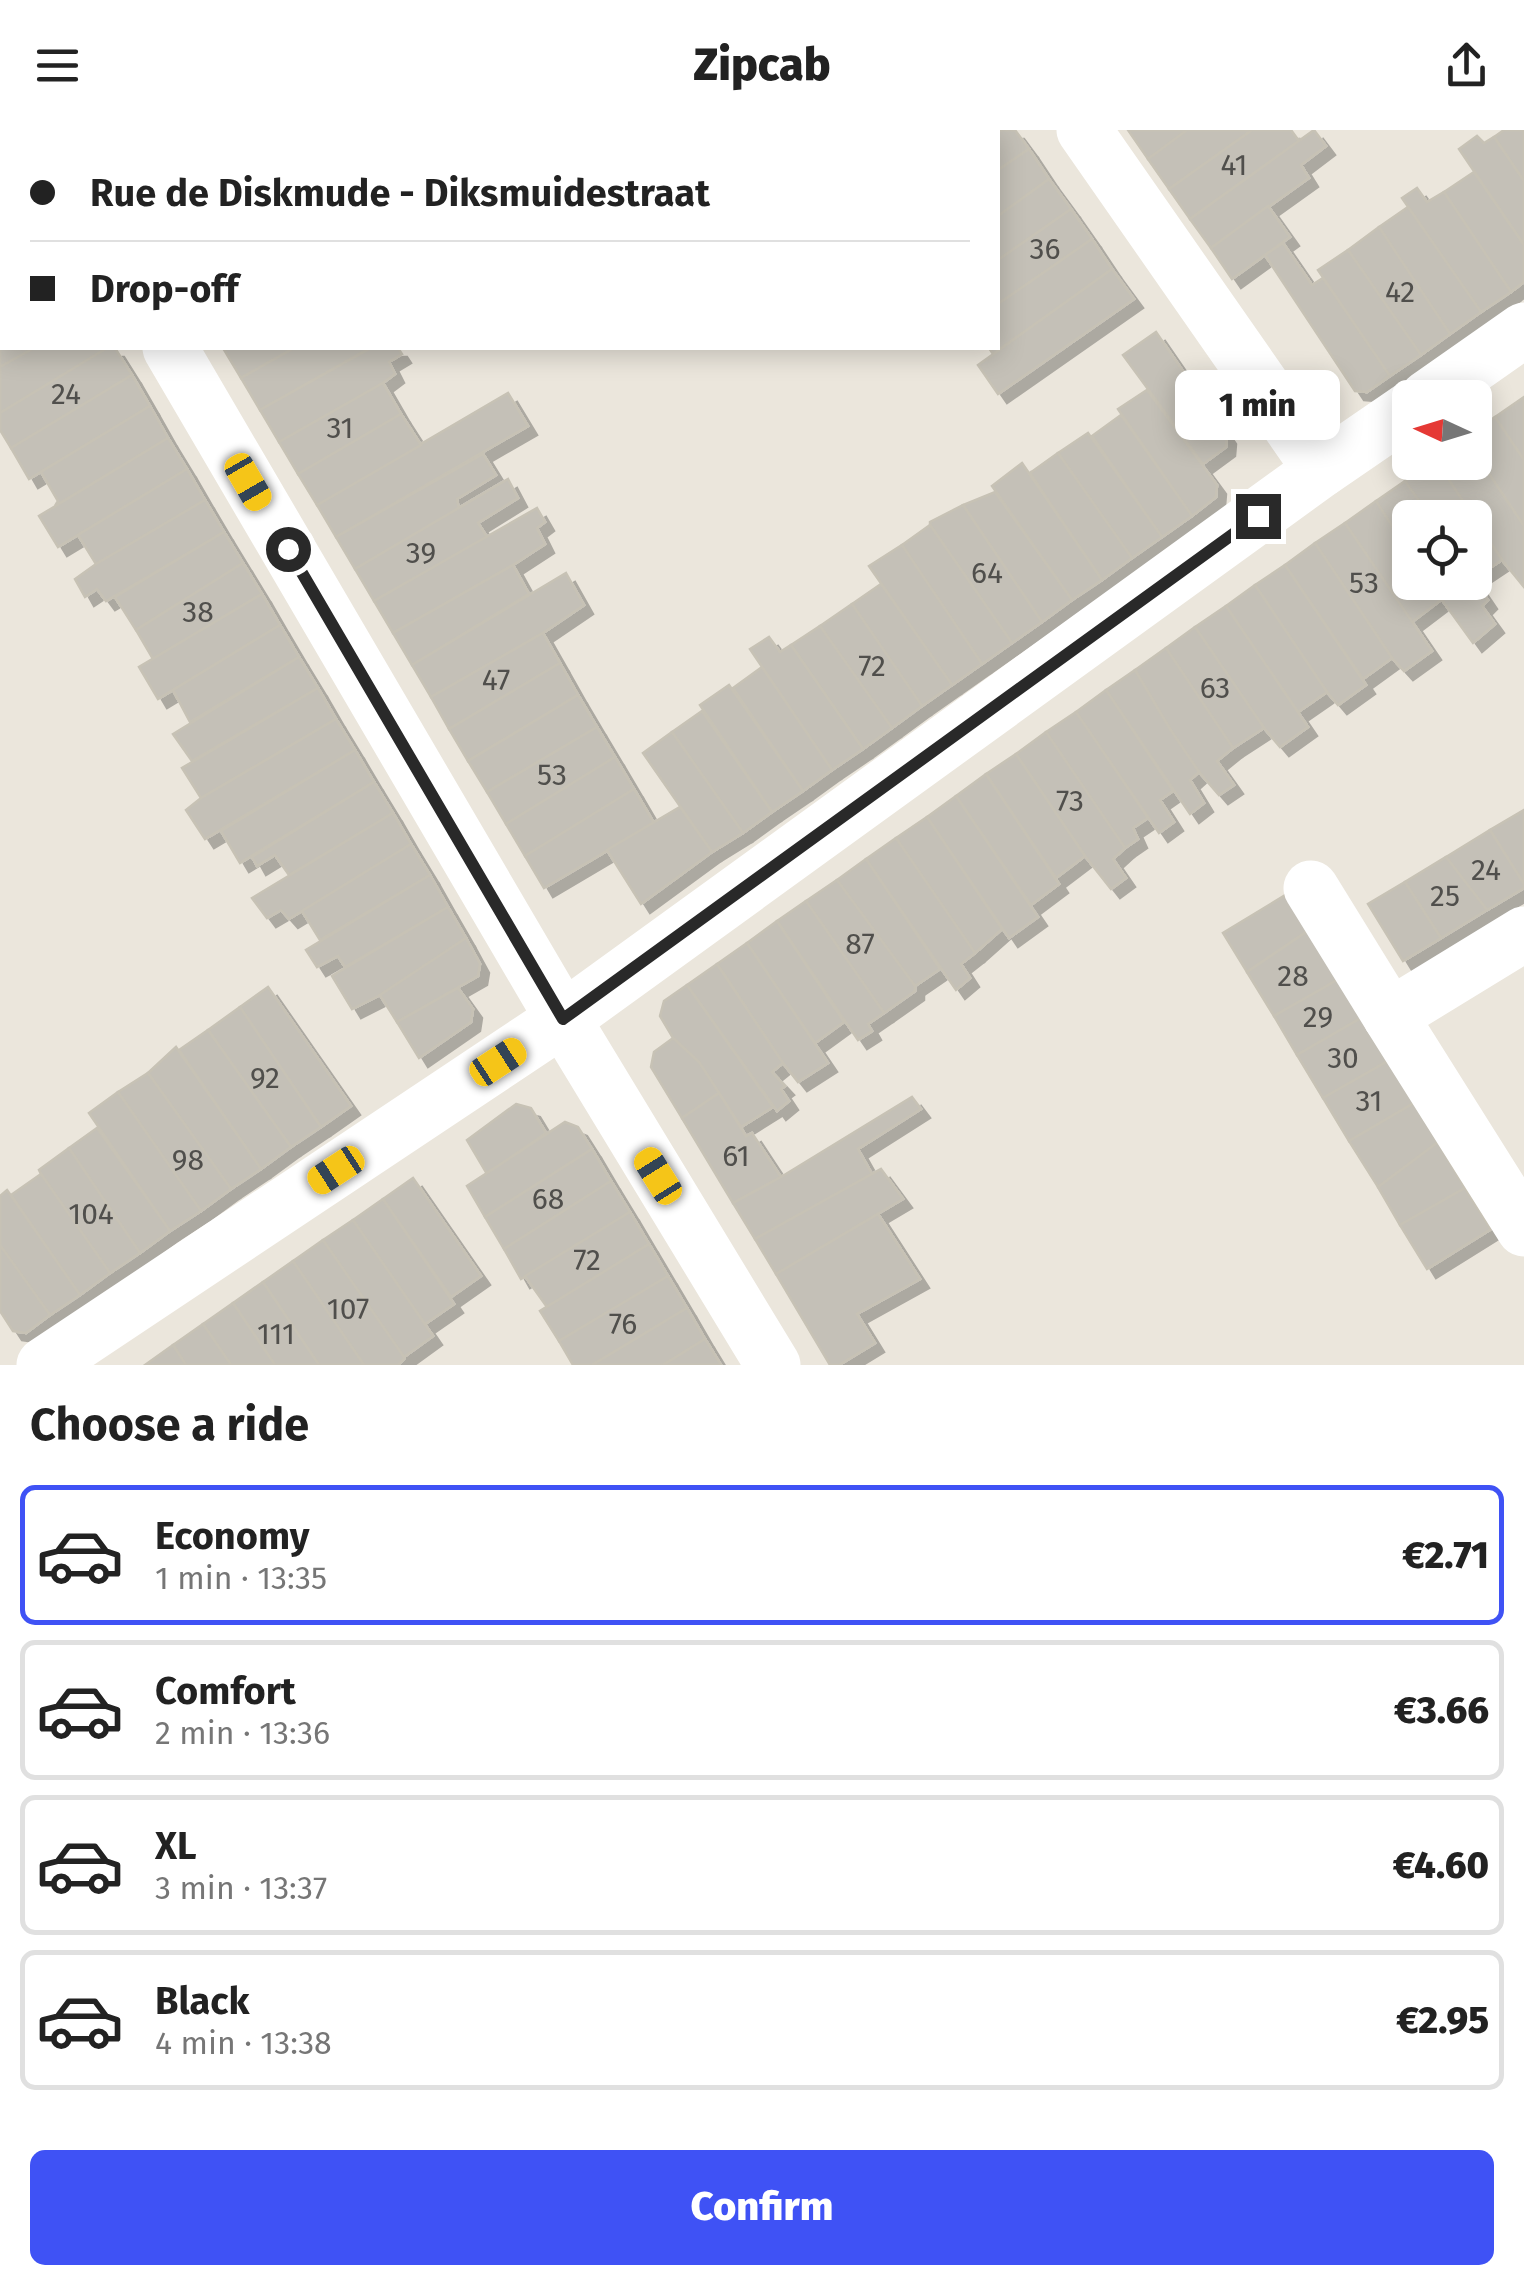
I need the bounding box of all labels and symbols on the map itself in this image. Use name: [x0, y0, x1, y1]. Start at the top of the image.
house number: 41: [1220, 147, 1248, 183]
house number: 36: [1030, 231, 1060, 267]
house number: 42: [1385, 274, 1415, 310]
callout: 1 min: [1176, 371, 1340, 441]
house number: 24: [51, 376, 81, 412]
north arrow: [1392, 380, 1492, 480]
house number: 31: [326, 410, 354, 446]
car: [220, 449, 276, 515]
route end: [1236, 494, 1281, 539]
route start: [266, 527, 311, 572]
house number: 39: [406, 535, 436, 571]
house number: 64: [971, 555, 1003, 591]
house number: 53: [1349, 565, 1379, 601]
house number: 38: [182, 594, 214, 630]
house number: 72: [858, 648, 886, 684]
house number: 47: [482, 662, 510, 698]
house number: 63: [1200, 670, 1230, 706]
house number: 53: [537, 757, 567, 793]
house number: 73: [1056, 783, 1084, 819]
house number: 24: [1471, 852, 1501, 888]
house number: 25: [1430, 878, 1460, 914]
house number: 87: [845, 926, 875, 962]
house number: 28: [1277, 958, 1309, 994]
house number: 29: [1303, 999, 1333, 1035]
car: [465, 1033, 531, 1091]
house number: 30: [1327, 1040, 1359, 1076]
house number: 92: [250, 1060, 280, 1096]
house number: 31: [1355, 1083, 1383, 1119]
house number: 61: [722, 1138, 750, 1174]
car: [303, 1141, 369, 1199]
house number: 98: [172, 1142, 204, 1178]
car: [629, 1143, 687, 1209]
house number: 68: [532, 1181, 564, 1217]
house number: 104: [68, 1196, 114, 1232]
house number: 72: [573, 1242, 601, 1278]
house number: 107: [327, 1291, 369, 1327]
house number: 76: [609, 1306, 637, 1342]
house number: 111: [257, 1316, 295, 1352]

